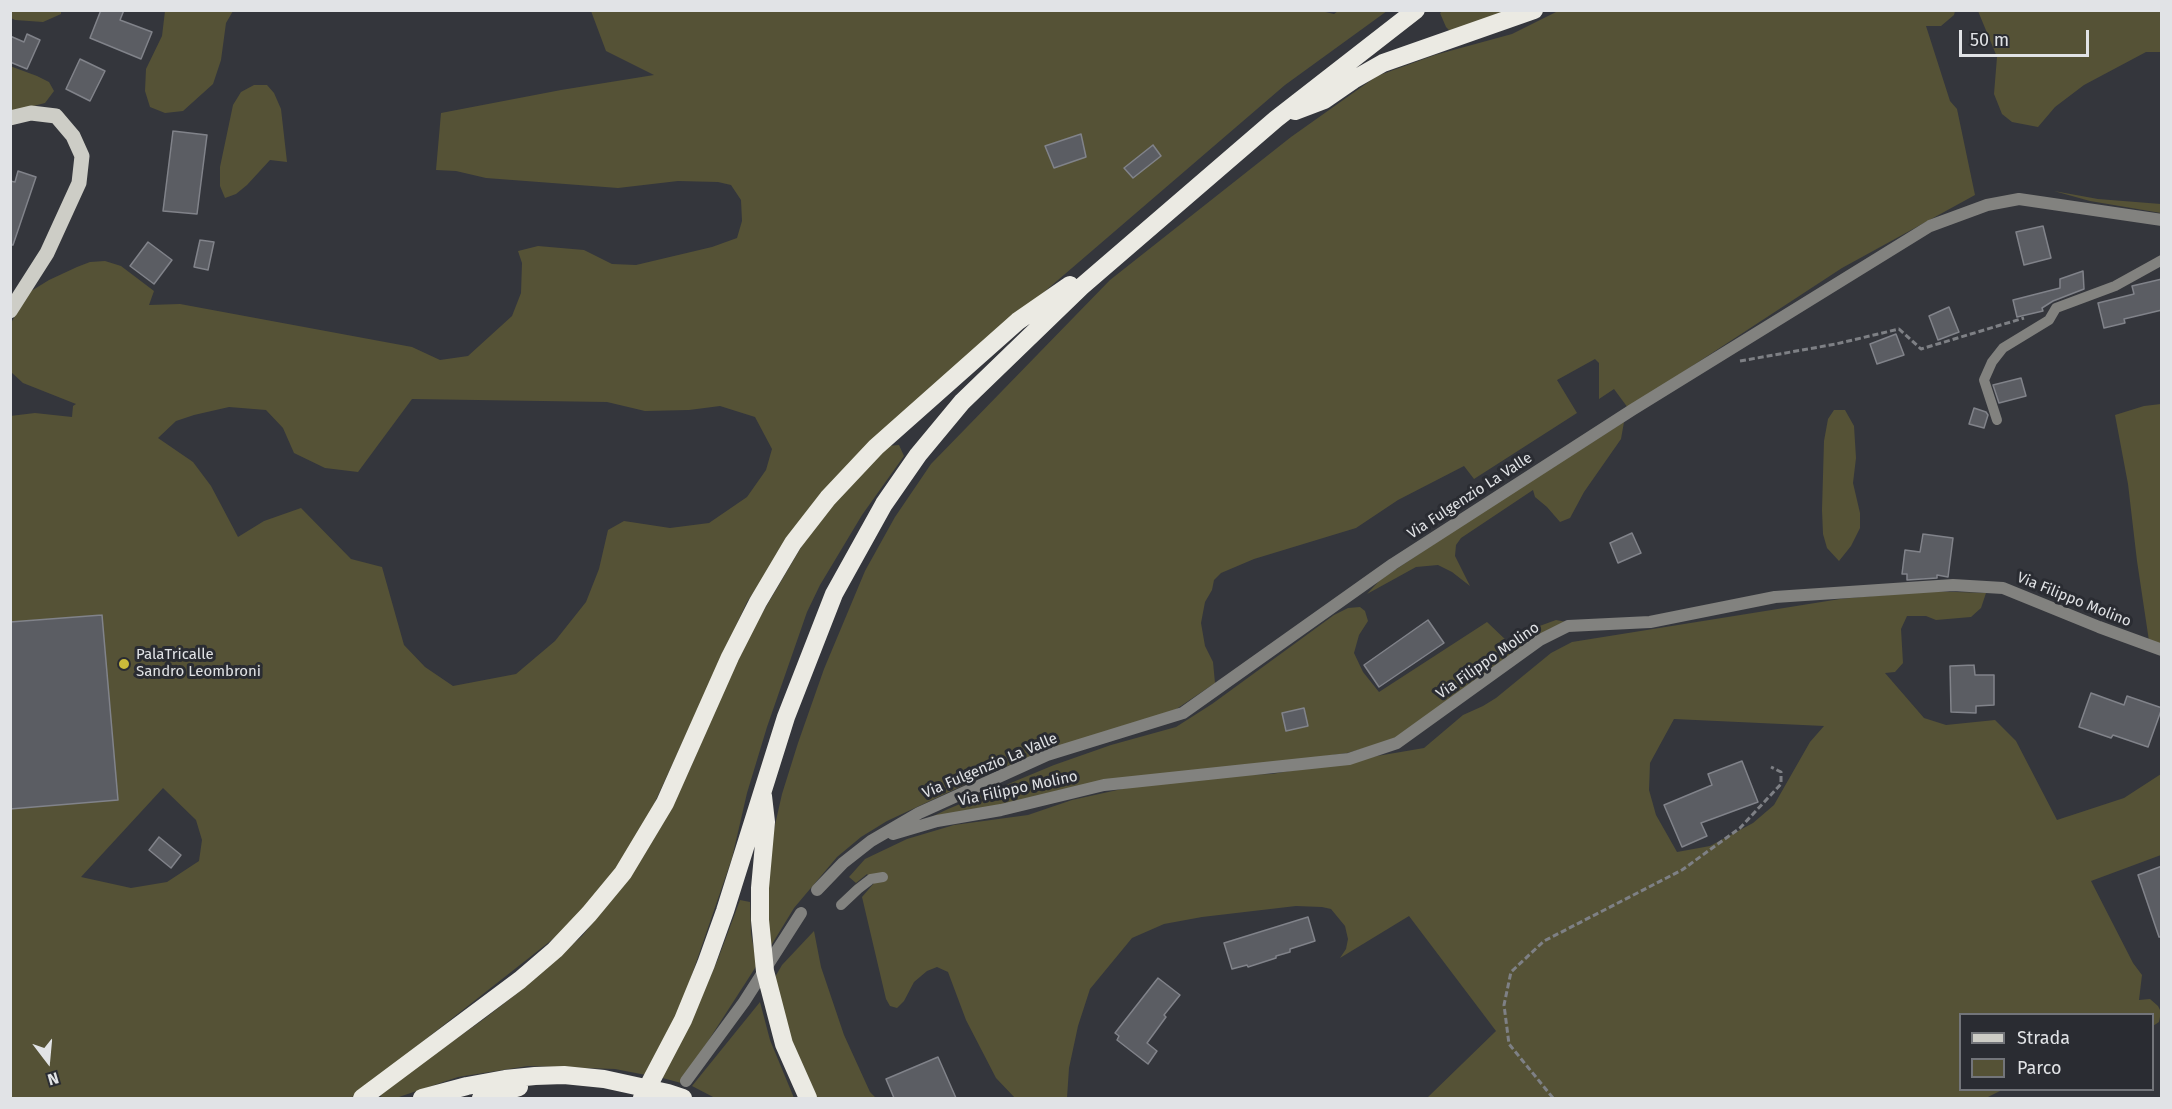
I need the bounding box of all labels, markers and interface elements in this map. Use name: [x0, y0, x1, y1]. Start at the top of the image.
scale bar: [1962, 18, 2092, 56]
text: 50 m: [1970, 29, 2009, 51]
street label: Via Fulgenzio La Valle: [1404, 449, 1536, 543]
street label: Via Filippo Molino: [2014, 569, 2134, 631]
street label: Via Filippo Molino: [1433, 619, 1543, 703]
place label: PalaTricalle Sandro Leombroni: [136, 646, 261, 681]
marker: PalaTricalle Sandro Leombroni: [117, 657, 131, 671]
street label: Via Fulgenzio La Valle: [920, 729, 1060, 803]
street label: Via Filippo Molino: [957, 768, 1079, 810]
legend: [1959, 1013, 2154, 1091]
text: Strada: [2017, 1027, 2070, 1049]
north arrow: [18, 1031, 78, 1091]
text: Parco: [2017, 1057, 2061, 1079]
text: N: [45, 1068, 61, 1089]

